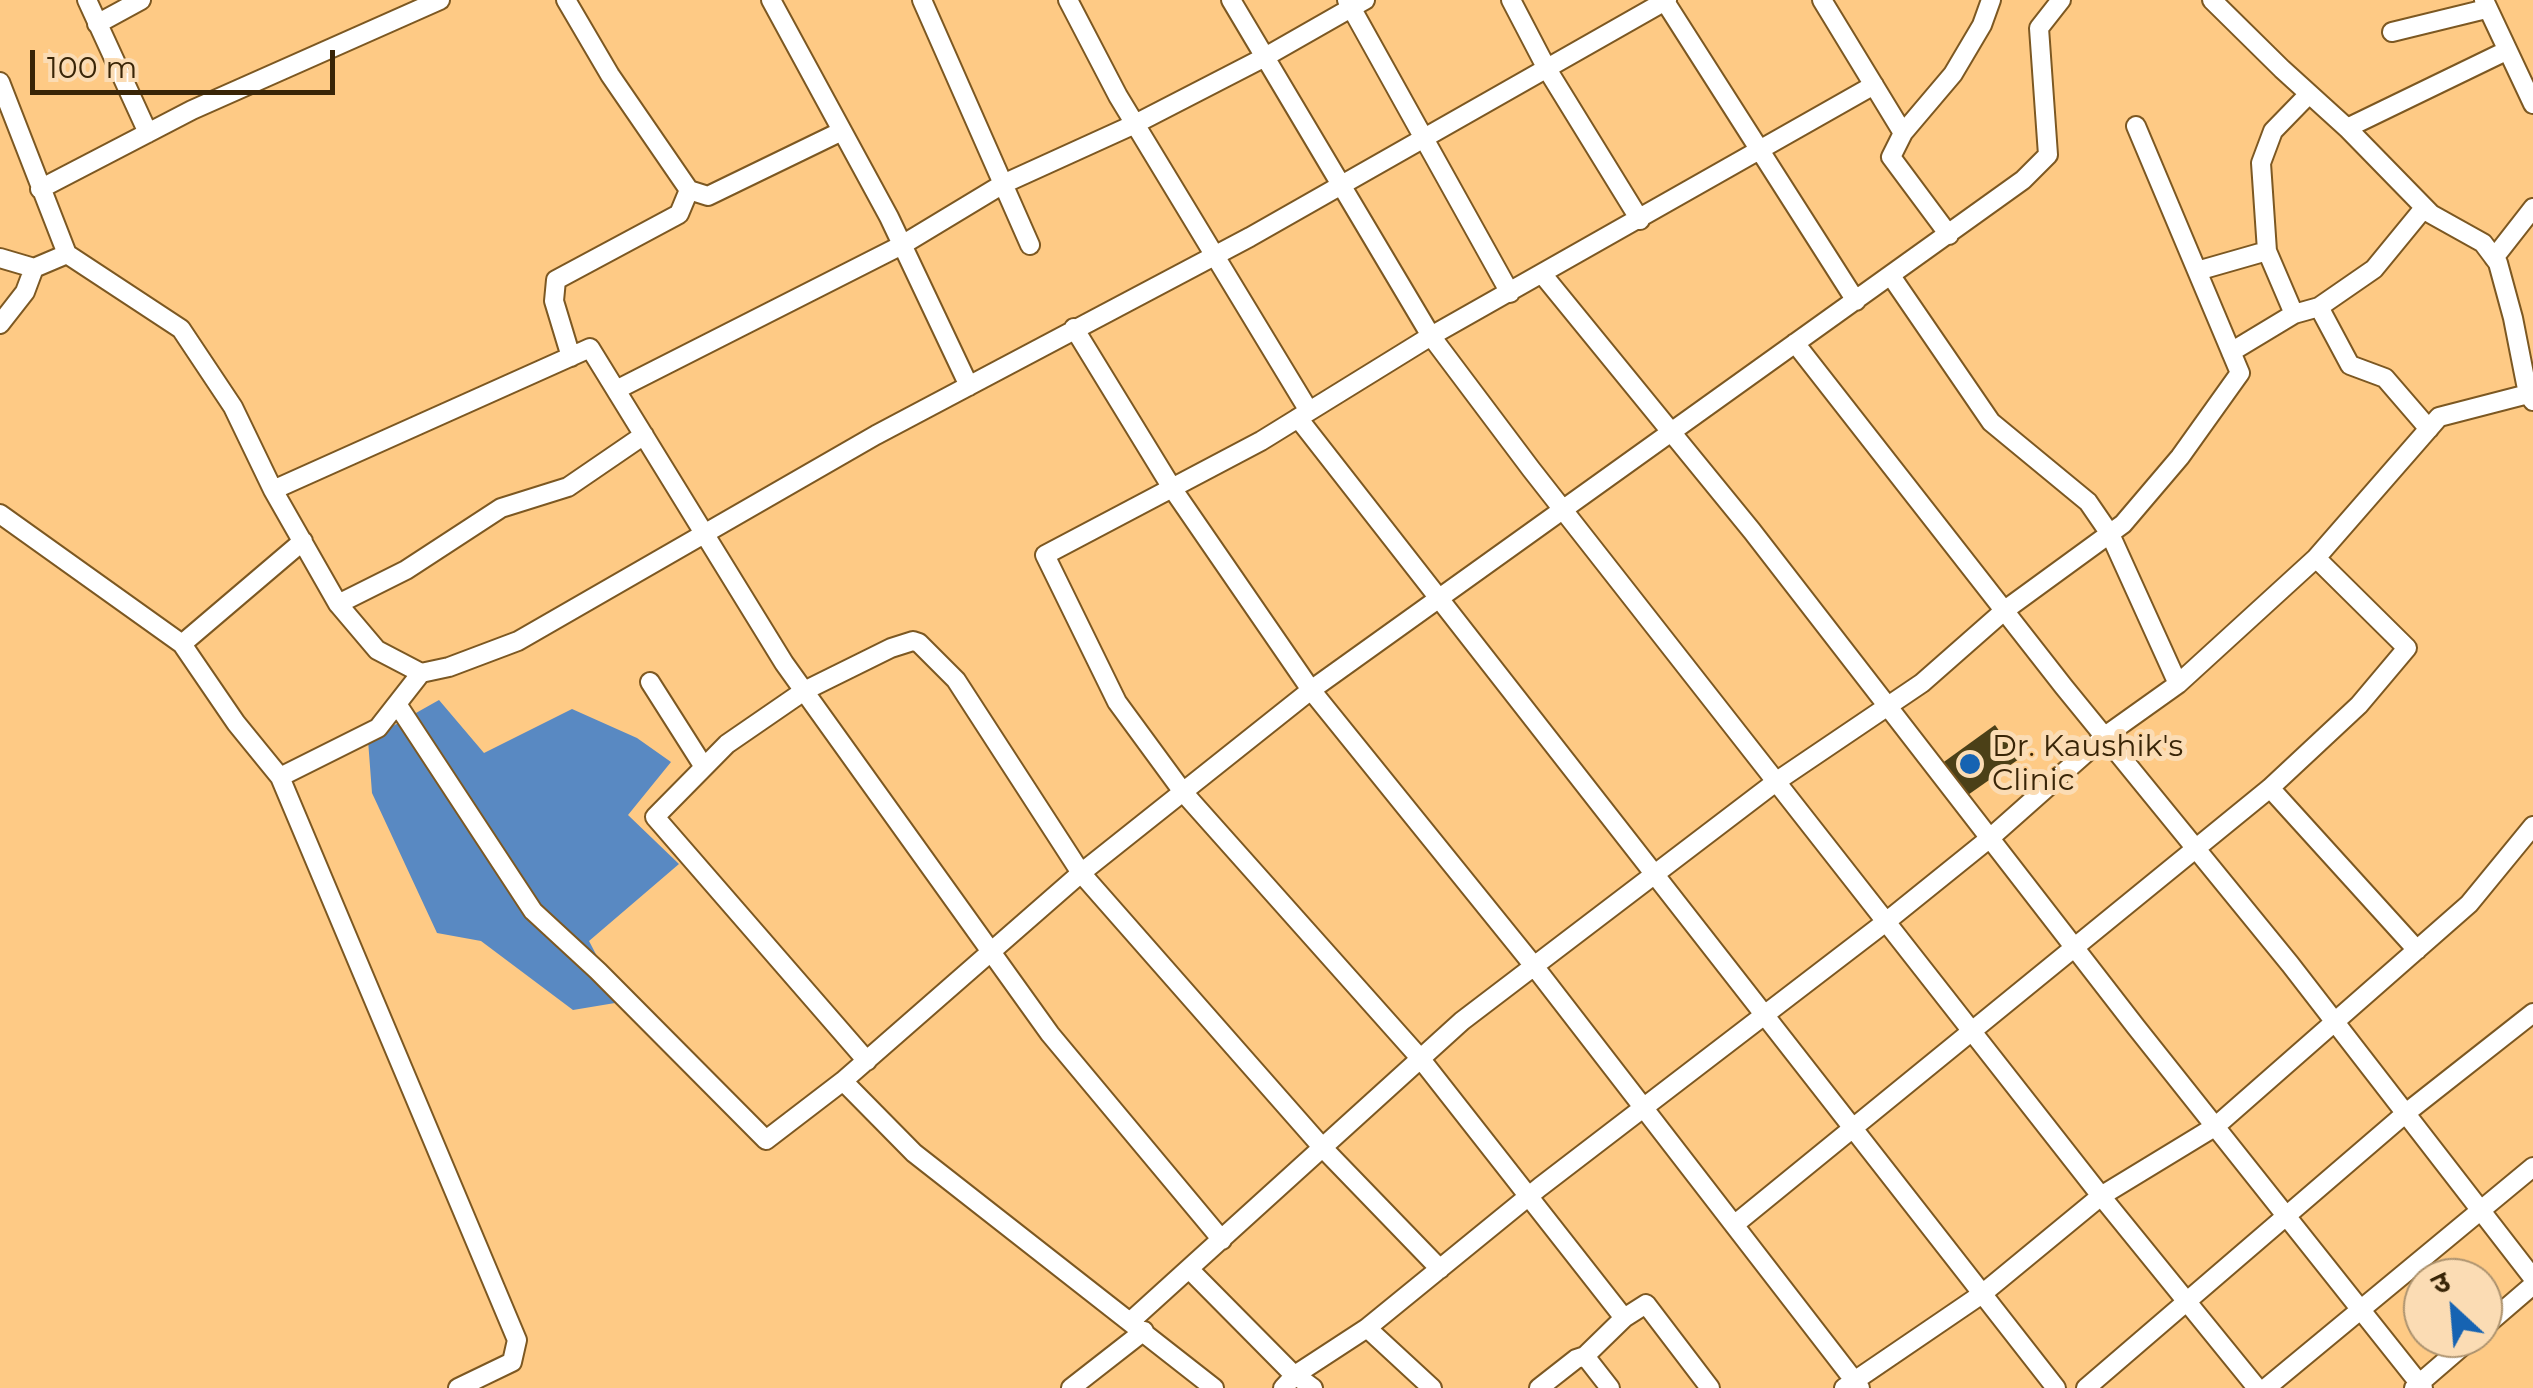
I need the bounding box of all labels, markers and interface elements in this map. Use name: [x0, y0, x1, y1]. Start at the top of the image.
scale bar: [35, 30, 340, 92]
text: 100 m: [47, 49, 137, 86]
place label: Dr. Kaushik's Clinic: [1992, 729, 2183, 800]
marker: Dr. Kaushik's Clinic: [1957, 751, 1983, 777]
north arrow: [2403, 1258, 2503, 1358]
text: उ: [2426, 1264, 2456, 1302]

